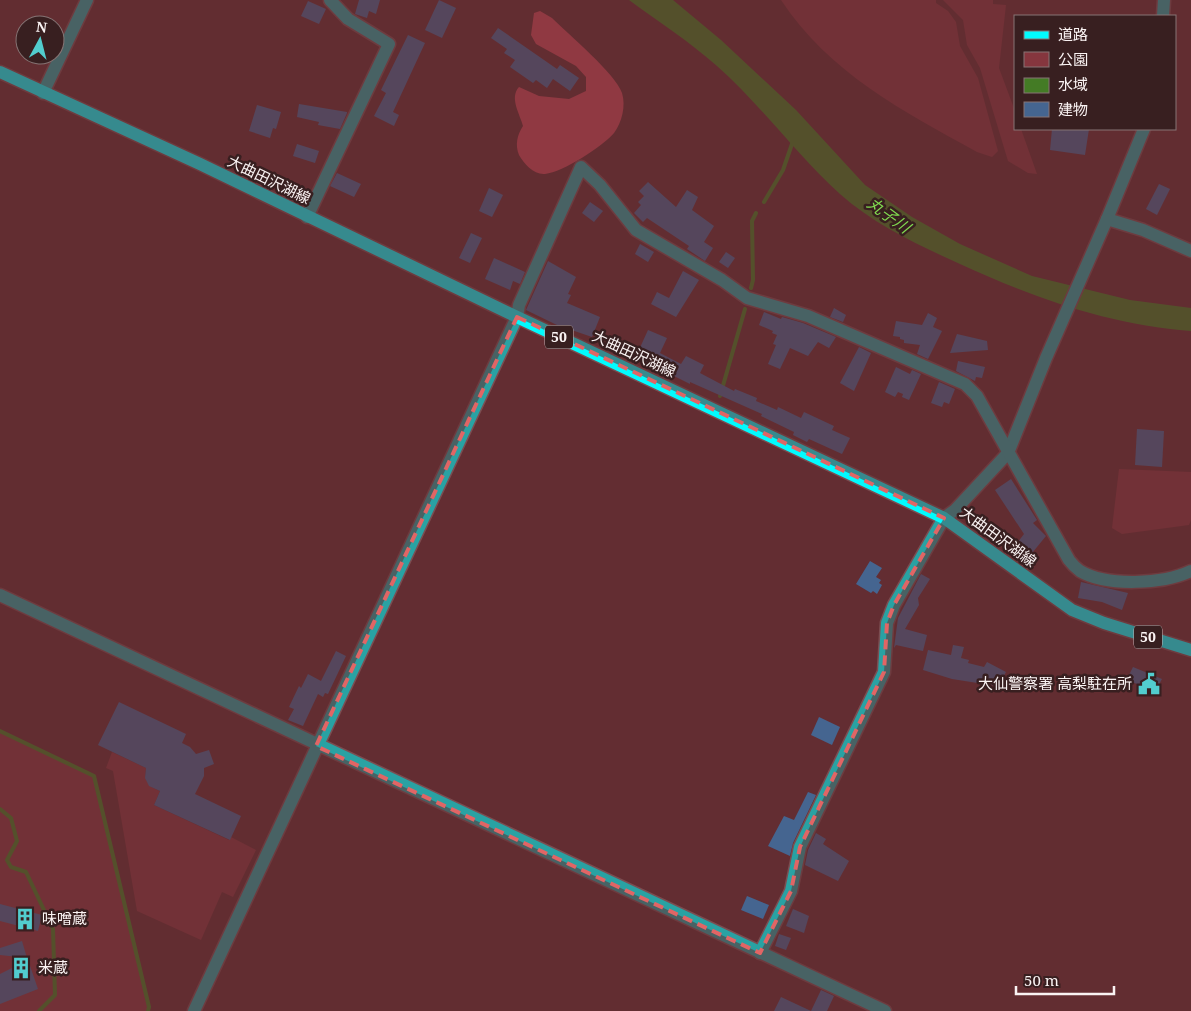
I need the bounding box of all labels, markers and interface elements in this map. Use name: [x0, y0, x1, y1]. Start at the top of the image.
north arrow: [15, 15, 65, 65]
legend: [1014, 15, 1176, 130]
text: N: [35, 16, 48, 37]
text: 道路: [1058, 24, 1088, 44]
text: 公園: [1058, 49, 1088, 69]
text: 水域: [1058, 74, 1088, 94]
text: 建物: [1058, 99, 1088, 119]
street label: 大曲田沢湖線: [225, 150, 314, 208]
water label: 丸子川: [863, 192, 916, 239]
street label: 大曲田沢湖線: [589, 325, 679, 381]
road number: 50: [545, 326, 573, 348]
street label: 大曲田沢湖線: [956, 502, 1041, 571]
road number: 50: [1134, 626, 1162, 649]
public building icon: 大仙警察署 高梨駐在所: [1136, 671, 1162, 697]
place label: 大仙警察署 高梨駐在所: [978, 673, 1132, 693]
building icon: 味噌蔵: [12, 906, 38, 932]
place label: 味噌蔵: [42, 908, 87, 928]
building icon: 米蔵: [8, 955, 34, 981]
place label: 米蔵: [38, 957, 68, 977]
scale bar: [1016, 964, 1114, 996]
text: 50 m: [1024, 970, 1059, 990]

